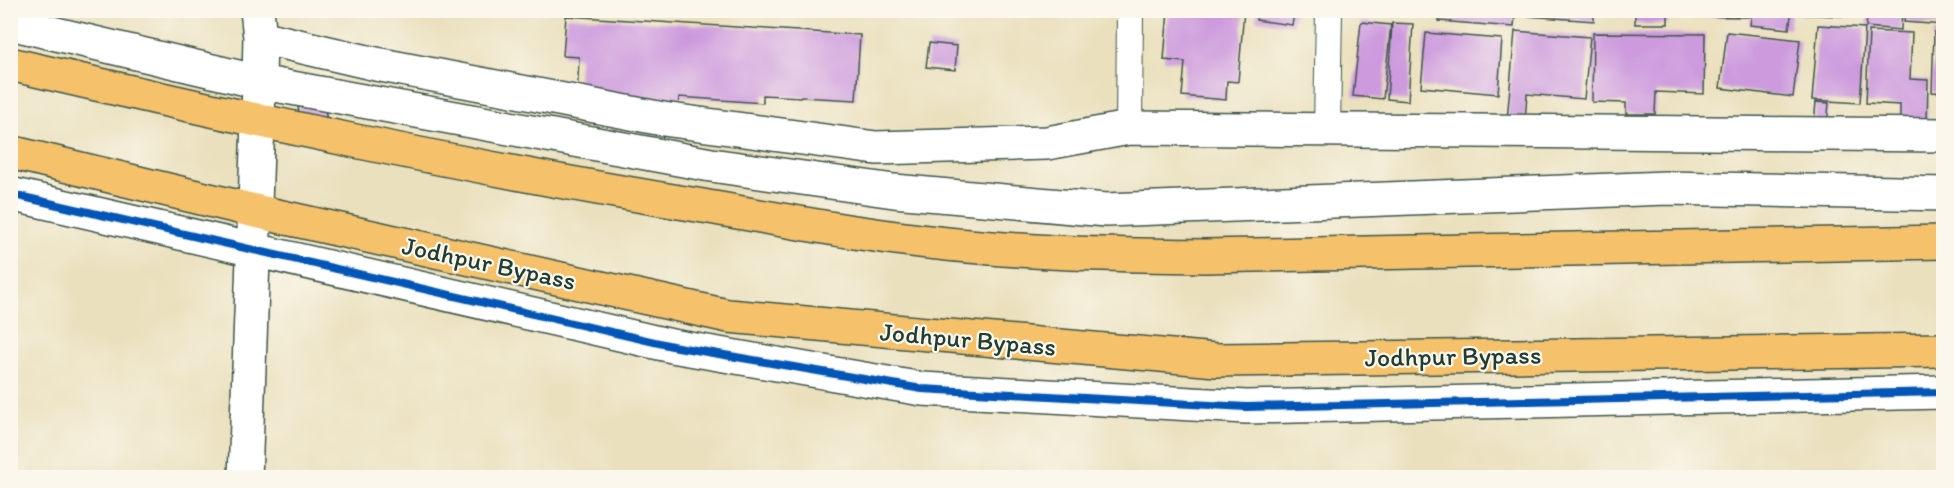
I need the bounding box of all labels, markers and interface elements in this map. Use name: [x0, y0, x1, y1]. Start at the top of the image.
street label: Jodhpur Bypass: [399, 229, 579, 297]
street label: Jodhpur Bypass: [879, 315, 1057, 363]
street label: Jodhpur Bypass: [1364, 338, 1542, 374]

